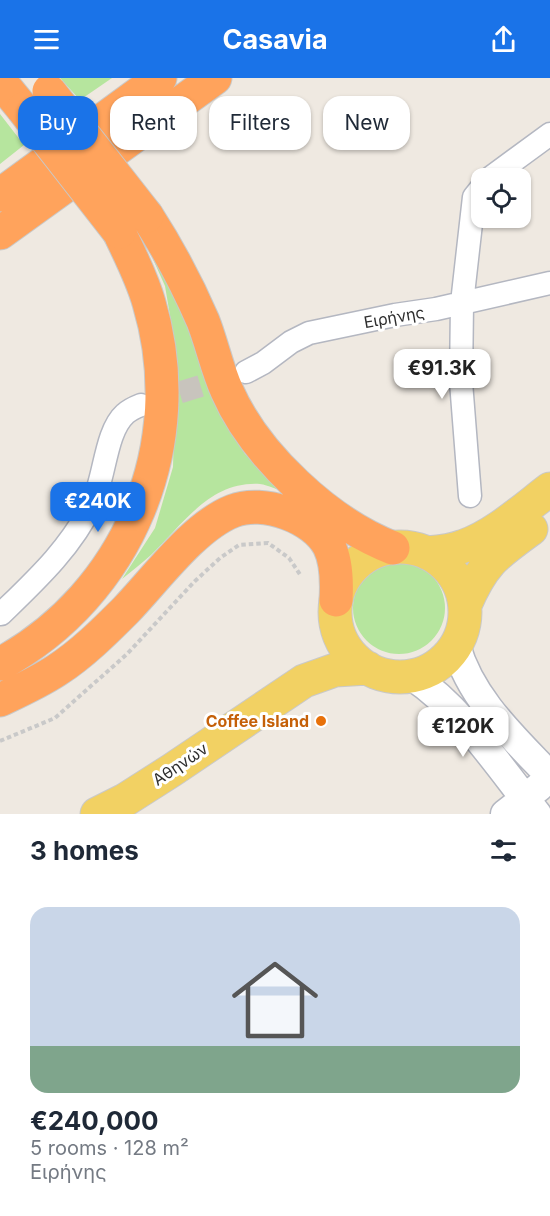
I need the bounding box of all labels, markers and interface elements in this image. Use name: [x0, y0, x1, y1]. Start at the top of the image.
icon: menu: [30, 23, 63, 56]
text: Casavia: [222, 23, 328, 56]
icon: share: [487, 23, 520, 56]
chip: Buy: [18, 96, 98, 150]
chip: Rent: [110, 96, 197, 150]
chip: Filters: [209, 96, 311, 150]
chip: New: [323, 96, 410, 150]
map controls: [471, 168, 531, 228]
button: locate: [471, 168, 531, 228]
street label: Ειρήνης: [362, 302, 426, 332]
pin: €91.3K: [393, 349, 491, 400]
text: €91.3K: [408, 356, 476, 380]
pin: €240K: [56, 482, 140, 533]
text: €240K: [64, 489, 132, 513]
pin: €120K: [421, 707, 505, 758]
place label: Coffee Island: [206, 711, 309, 731]
marker: Coffee Island: [314, 714, 328, 728]
text: €120K: [432, 714, 494, 738]
street label: Αθηνών: [149, 738, 211, 790]
icon: filters: [487, 834, 520, 867]
text: 3 homes: [30, 835, 139, 866]
icon: home: [221, 946, 329, 1054]
text: €240,000: [30, 1105, 159, 1136]
text: 5 rooms · 128 m²: [30, 1136, 189, 1160]
text: Ειρήνης: [30, 1160, 107, 1184]

